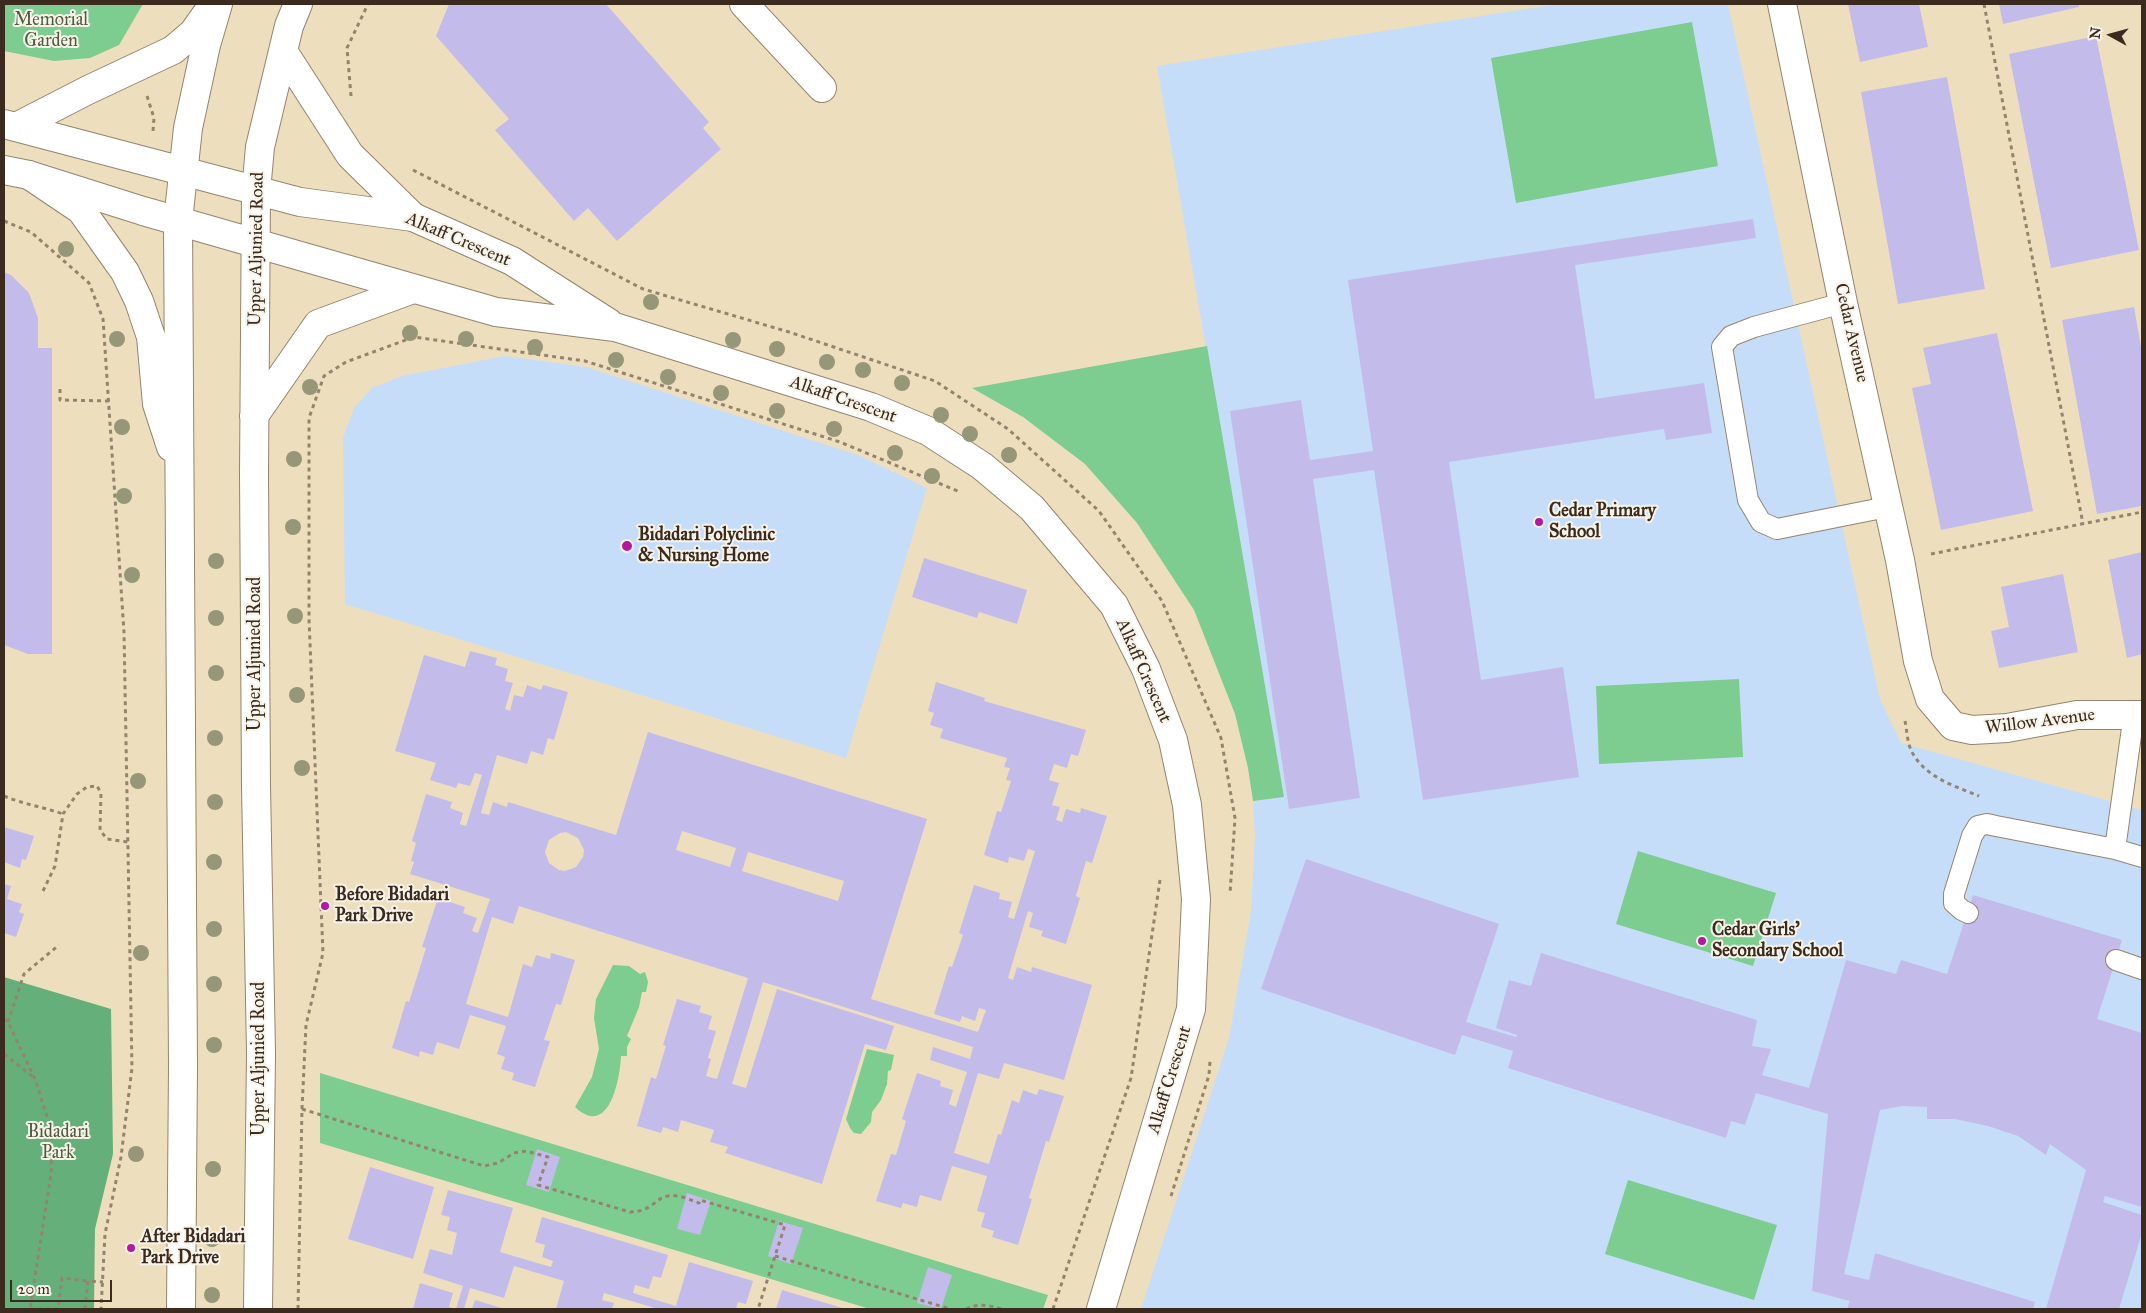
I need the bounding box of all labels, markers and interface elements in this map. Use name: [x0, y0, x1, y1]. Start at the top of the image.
park label: Memorial Garden: [14, 10, 88, 52]
north arrow: [2086, 10, 2136, 60]
text: N: [2086, 26, 2105, 40]
street label: Upper Aljunied Road: [245, 172, 269, 326]
street label: Alkaff Crescent: [402, 208, 514, 272]
street label: Cedar Avenue: [1829, 281, 1873, 385]
street label: Alkaff Crescent: [787, 372, 899, 428]
place label: Cedar Primary School: [1549, 501, 1656, 544]
marker: Cedar Primary School: [1533, 516, 1545, 528]
place label: Bidadari Polyclinic & Nursing Home: [638, 525, 775, 568]
marker: Bidadari Polyclinic & Nursing Home: [620, 539, 634, 553]
street label: Upper Aljunied Road: [245, 577, 267, 731]
street label: Alkaff Crescent: [1110, 616, 1176, 726]
street label: Willow Avenue: [1984, 705, 2096, 739]
place label: Before Bidadari Park Drive: [335, 885, 449, 928]
marker: Before Bidadari Park Drive: [319, 900, 331, 912]
place label: Cedar Girls' Secondary School: [1712, 920, 1843, 962]
marker: Cedar Girls' Secondary School: [1696, 935, 1708, 947]
street label: Upper Aljunied Road: [249, 982, 271, 1136]
street label: Alkaff Crescent: [1143, 1023, 1197, 1137]
park label: Bidadari Park: [27, 1122, 89, 1164]
place label: After Bidadari Park Drive: [141, 1227, 245, 1270]
marker: After Bidadari Park Drive: [125, 1242, 137, 1254]
scale bar: [12, 1270, 115, 1302]
text: 20 m: [18, 1280, 50, 1298]

